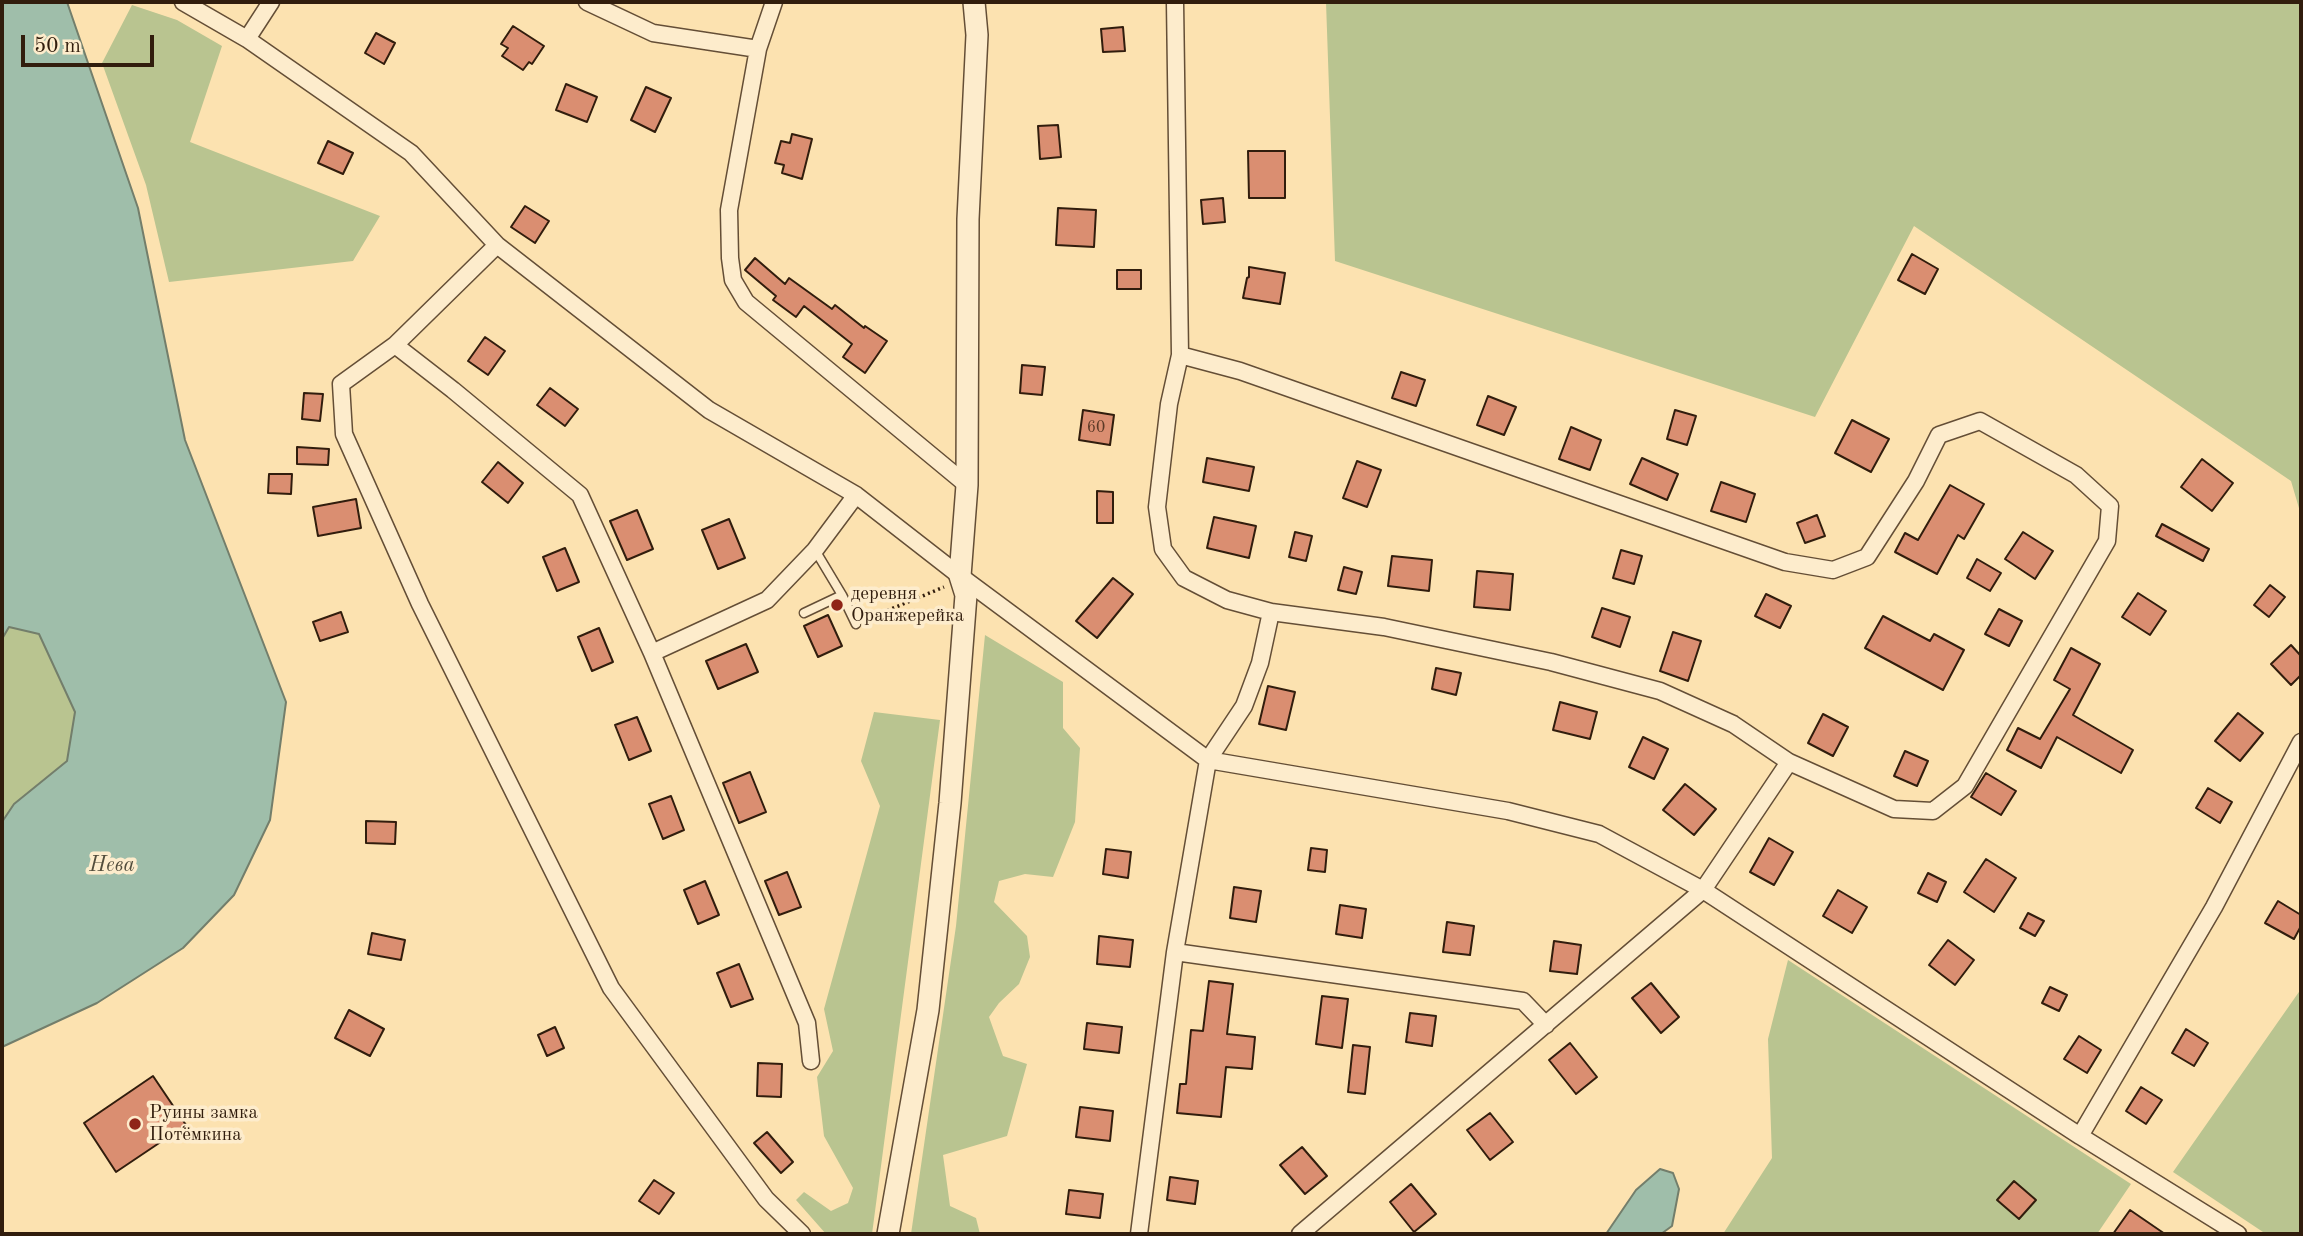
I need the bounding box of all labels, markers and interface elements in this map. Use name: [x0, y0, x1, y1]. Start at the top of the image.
scale bar: [24, 21, 158, 65]
text: 50 m: [34, 36, 81, 57]
house number: 60: [1087, 418, 1105, 438]
place label: деревня Оранжерейка: [851, 583, 964, 627]
marker: деревня Оранжерейка: [829, 597, 845, 613]
water label: Нева: [89, 852, 135, 878]
place label: Руины замка Потёмкина: [149, 1102, 258, 1146]
marker: Руины замка Потёмкина: [127, 1116, 143, 1132]

